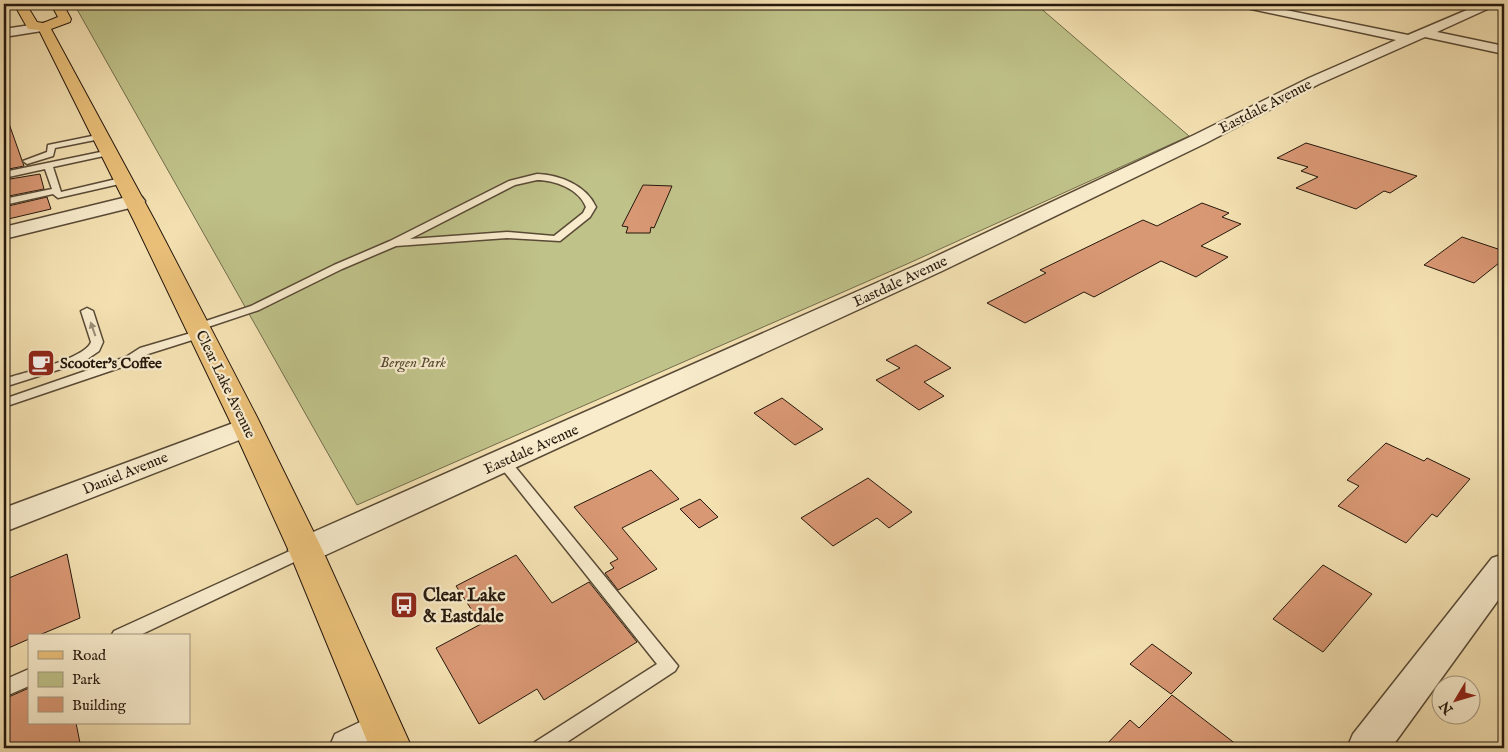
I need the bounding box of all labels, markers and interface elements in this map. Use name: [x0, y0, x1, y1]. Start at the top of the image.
street label: Eastdale Avenue: [1216, 75, 1315, 138]
street label: Eastdale Avenue: [850, 251, 950, 312]
one-way arrow: [89, 321, 96, 336]
street label: Clear Lake Avenue: [191, 327, 260, 441]
cafe icon: Scooter's Coffee: [26, 348, 56, 378]
park label: Bergen Park: [380, 353, 446, 373]
place label: Scooter's Coffee: [60, 354, 162, 373]
street label: Eastdale Avenue: [481, 420, 582, 479]
street label: Daniel Avenue: [80, 448, 171, 499]
place label: Clear Lake & Eastdale: [423, 585, 506, 629]
bus stop icon: Clear Lake & Eastdale: [389, 590, 419, 620]
legend: [28, 634, 190, 724]
text: Road: [72, 646, 107, 665]
text: Park: [72, 670, 102, 689]
north arrow: [1430, 674, 1480, 724]
text: Building: [72, 696, 127, 715]
text: N: [1436, 697, 1458, 718]

